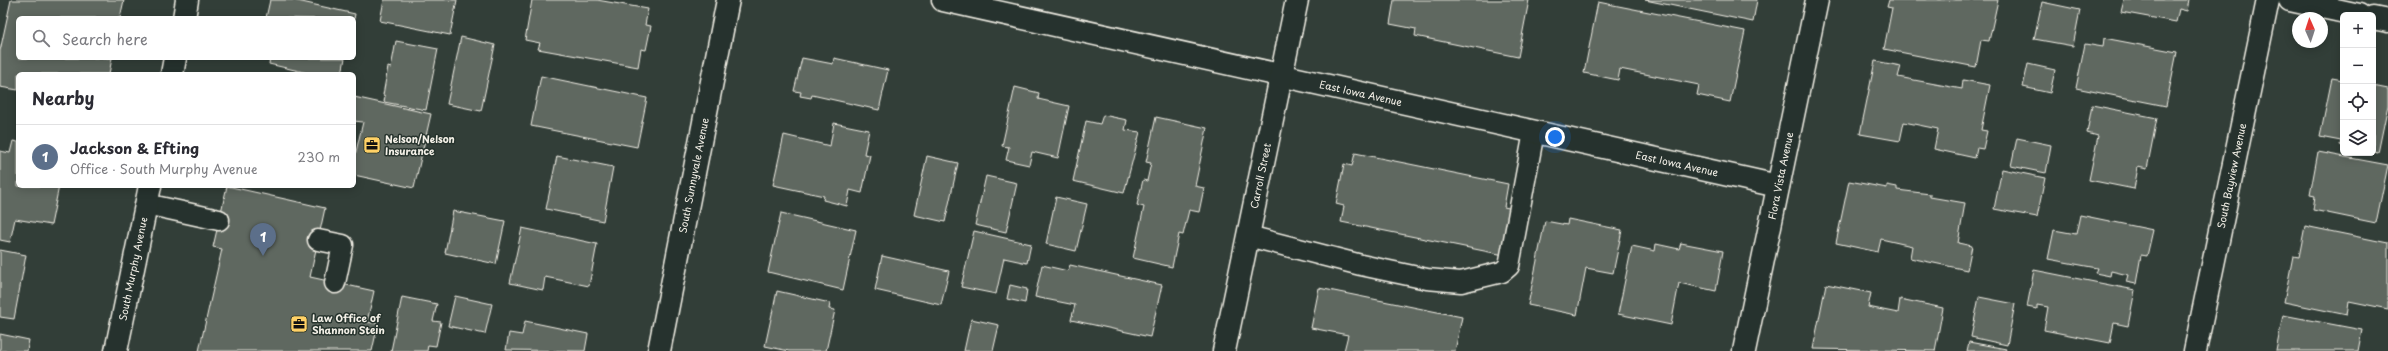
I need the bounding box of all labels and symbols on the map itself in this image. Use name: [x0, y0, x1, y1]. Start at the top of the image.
north arrow: [2292, 12, 2328, 48]
street label: East Iowa Avenue: [1318, 76, 1404, 109]
street label: South Sunnyvale Avenue: [674, 116, 712, 234]
street label: South Bayview Avenue: [2213, 121, 2249, 230]
your location: [1545, 127, 1565, 147]
street label: Flora Vista Avenue: [1764, 130, 1796, 221]
place label: Nelson/Nelson Insurance: [385, 131, 455, 158]
office icon: Nelson/Nelson Insurance: [362, 135, 382, 155]
street label: Carroll Street: [1246, 141, 1274, 210]
street label: East Iowa Avenue: [1634, 147, 1720, 180]
street label: South Murphy Avenue: [114, 215, 150, 322]
pin: 1: [250, 223, 276, 256]
place label: Law Office of Shannon Stein: [312, 310, 385, 337]
office icon: Law Office of Shannon Stein: [289, 314, 309, 334]

